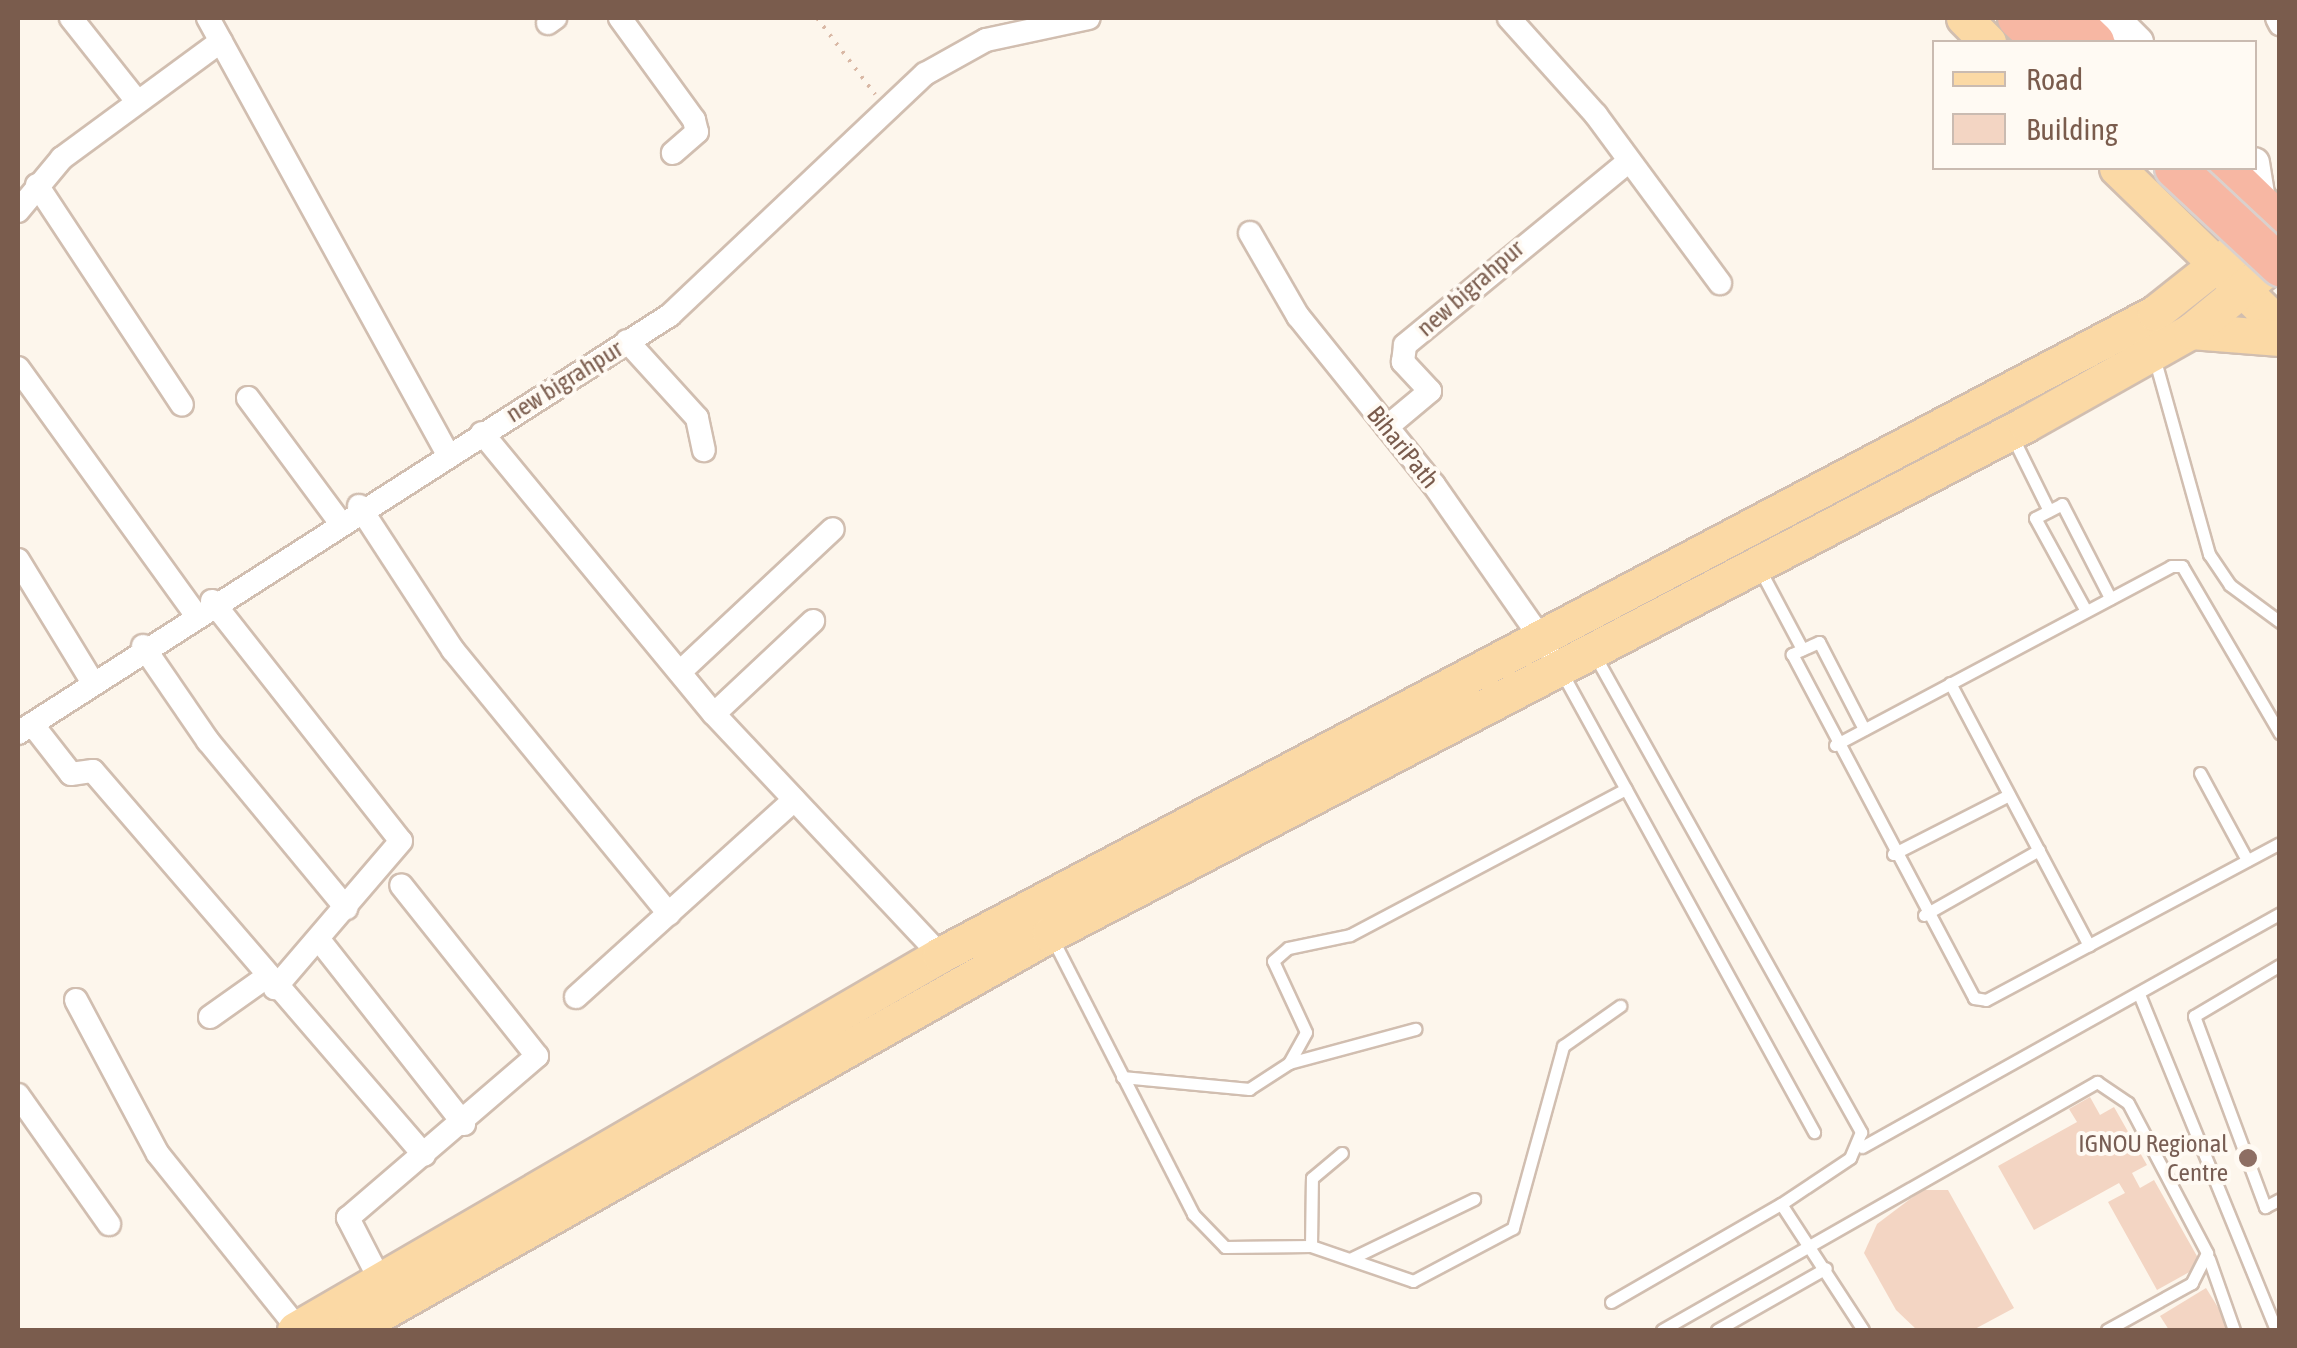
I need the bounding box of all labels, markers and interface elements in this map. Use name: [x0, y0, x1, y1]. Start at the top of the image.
legend: [1932, 40, 2257, 170]
text: Road: [2026, 62, 2083, 96]
text: Building: [2026, 112, 2118, 146]
street label: new bigrahpur: [1410, 233, 1530, 343]
street label: new bigrahpur: [500, 333, 628, 429]
street label: BihariPath: [1361, 400, 1445, 494]
place label: IGNOU Regional Centre: [2078, 1129, 2228, 1188]
marker: IGNOU Regional Centre: [2237, 1147, 2259, 1169]

